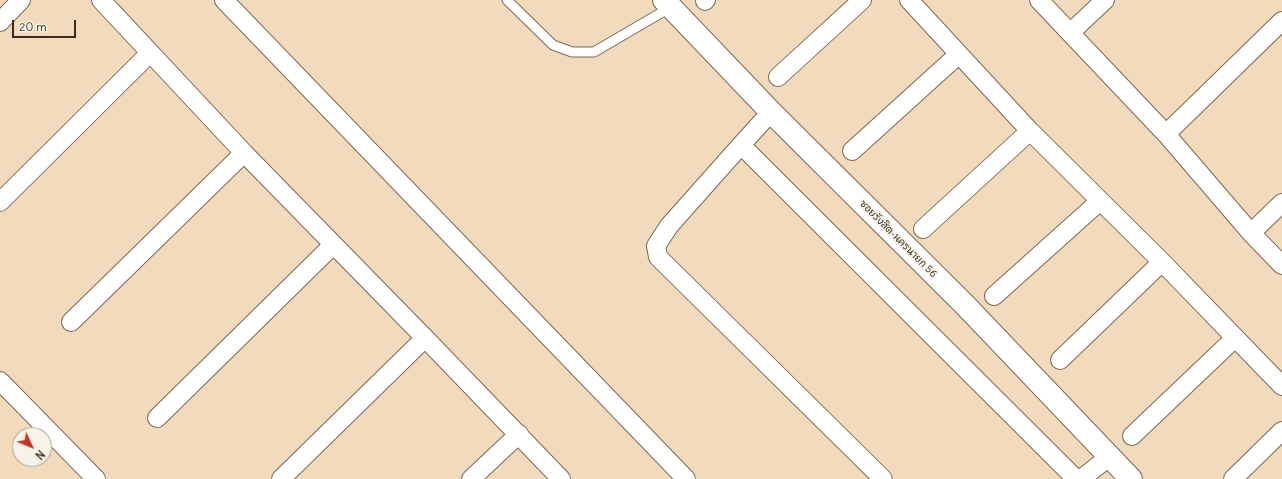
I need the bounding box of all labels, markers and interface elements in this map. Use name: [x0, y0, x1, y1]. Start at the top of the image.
scale bar: [14, 12, 78, 38]
text: 20 m: [19, 19, 47, 34]
street label: ซอยรังสิต-นครนายก 56: [857, 198, 939, 280]
north arrow: [12, 427, 52, 467]
text: N: [32, 447, 48, 462]

